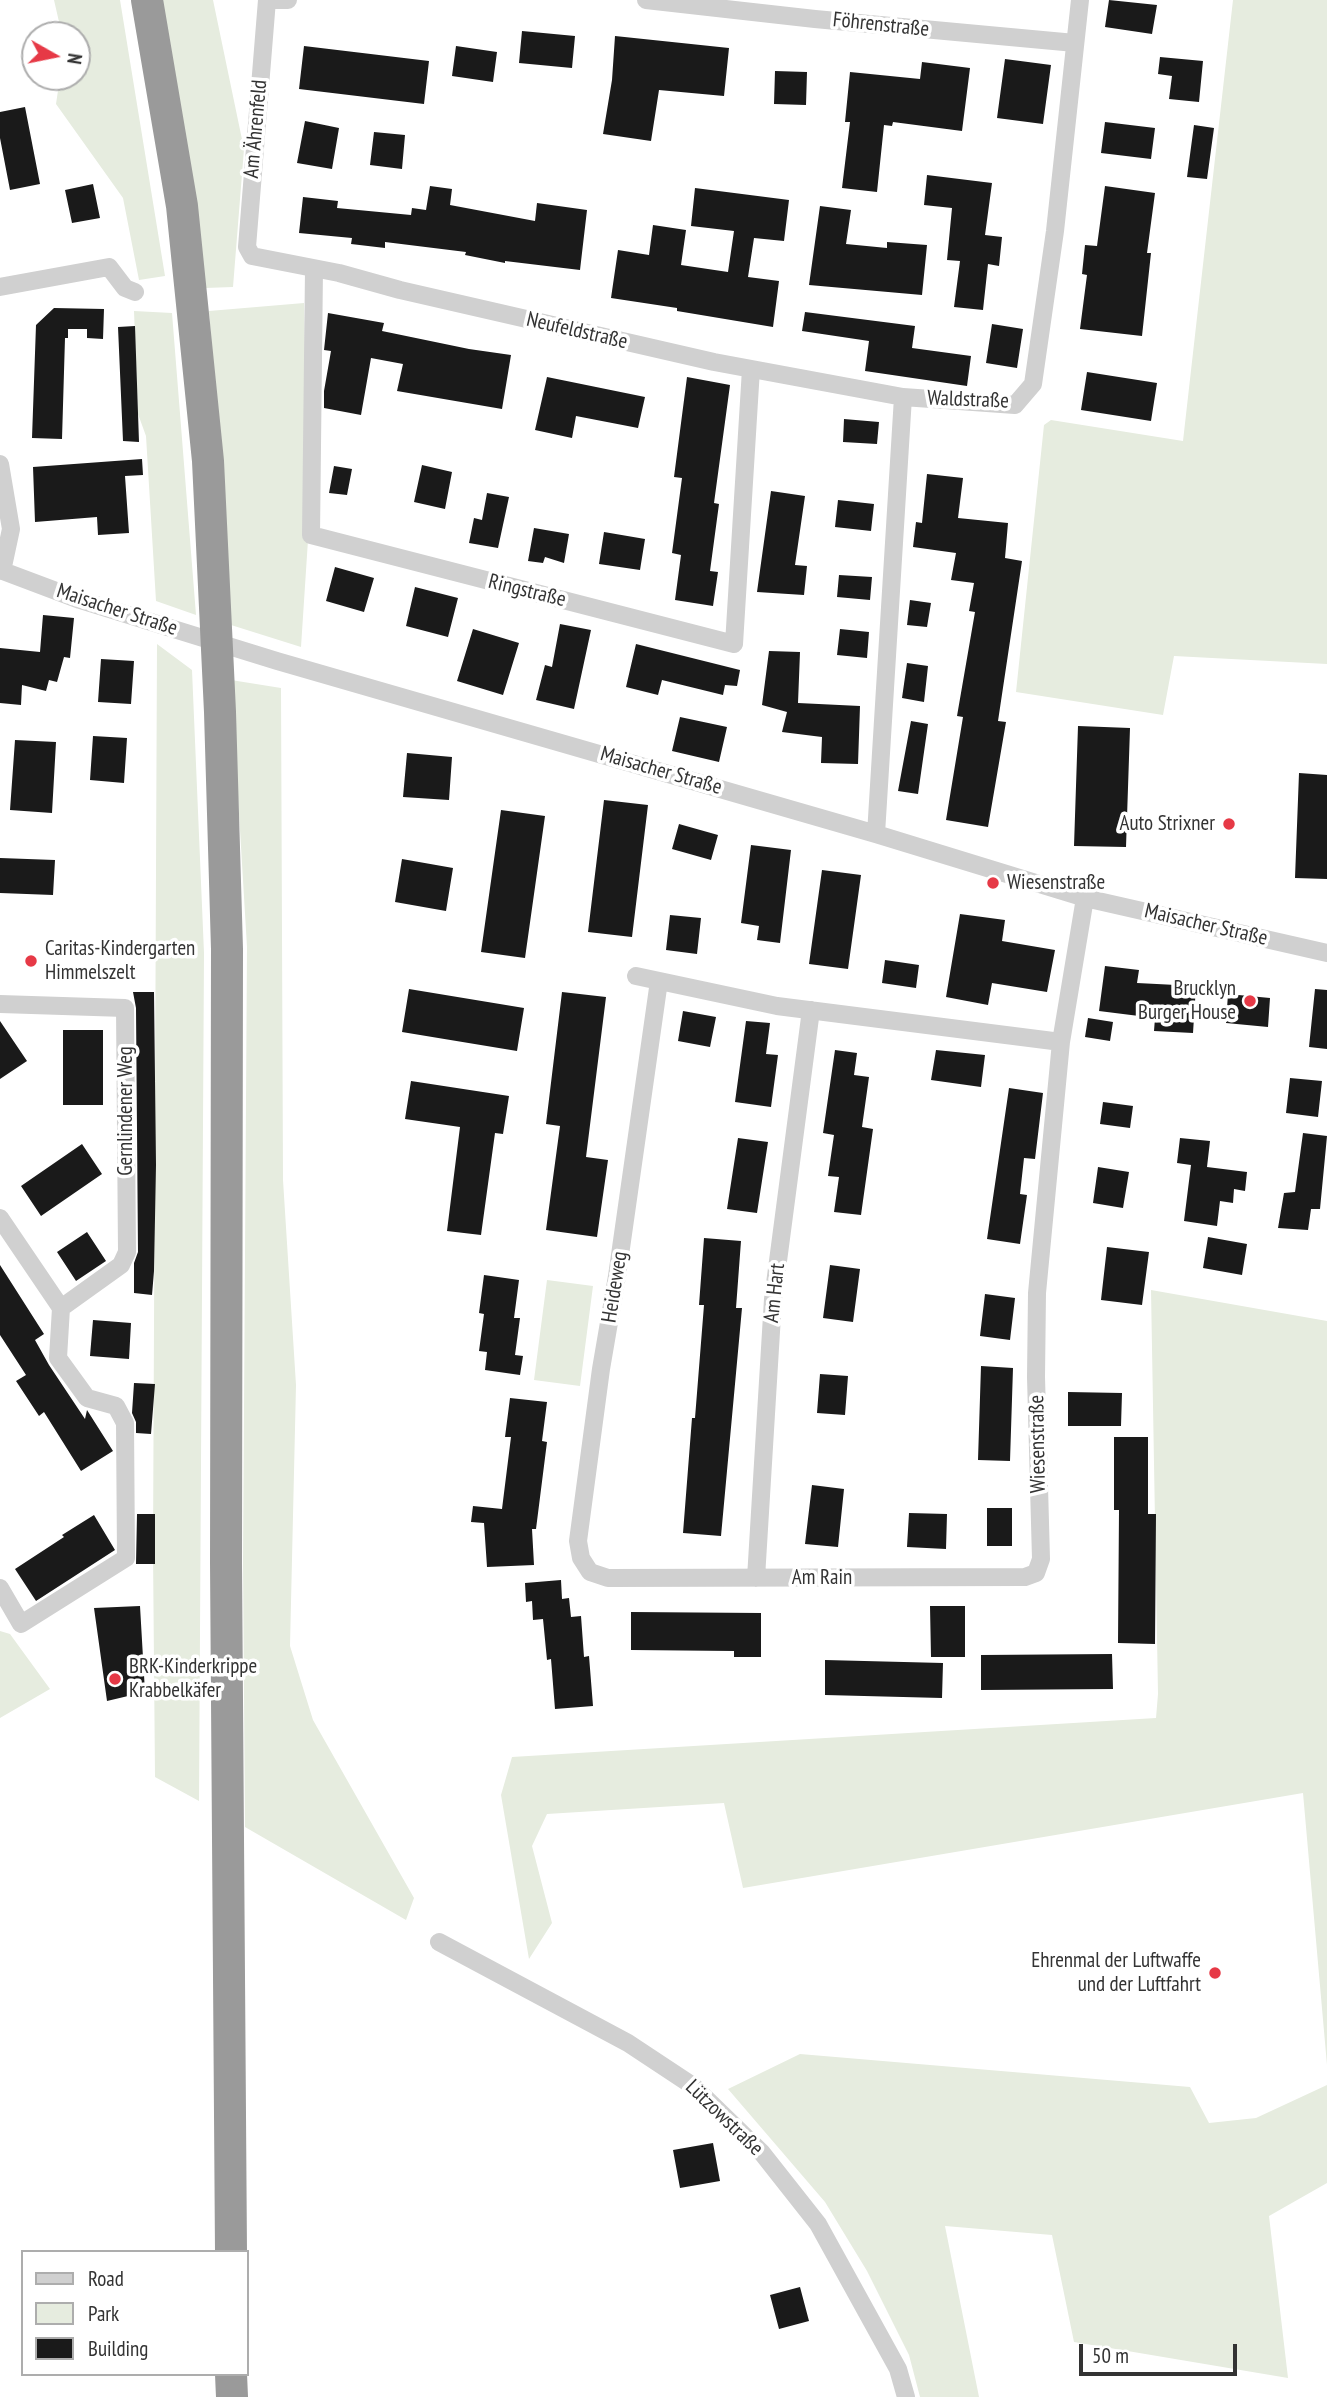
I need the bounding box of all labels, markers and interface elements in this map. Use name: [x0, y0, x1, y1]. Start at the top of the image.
street label: Föhrenstraße: [832, 7, 930, 43]
north arrow: [21, 21, 91, 91]
text: N: [62, 52, 87, 66]
street label: Am Ährenfeld: [239, 79, 273, 179]
street label: Neufeldstraße: [524, 307, 630, 355]
street label: Waldstraße: [927, 386, 1009, 414]
street label: Ringstraße: [486, 569, 568, 613]
street label: Maisacher Straße: [54, 579, 180, 641]
street label: Maisacher Straße: [597, 742, 725, 800]
place label: Auto Strixner: [1119, 811, 1215, 837]
marker: Auto Strixner: [1221, 816, 1237, 832]
place label: Wiesenstraße: [1007, 870, 1105, 896]
marker: Wiesenstraße: [985, 875, 1001, 891]
street label: Maisacher Straße: [1142, 899, 1270, 951]
place label: Caritas-Kindergarten Himmelszelt: [45, 936, 195, 986]
marker: Caritas-Kindergarten Himmelszelt: [23, 953, 39, 969]
place label: Brucklyn Burger House: [1138, 976, 1236, 1026]
marker: Brucklyn Burger House: [1242, 993, 1258, 1009]
street label: Gernlindener Weg: [113, 1046, 139, 1176]
street label: Heideweg: [597, 1250, 633, 1324]
street label: Am Hart: [759, 1262, 791, 1324]
street label: Wiesenstraße: [1025, 1395, 1051, 1493]
street label: Am Rain: [792, 1565, 852, 1591]
place label: BRK-Kinderkrippe Krabbelkäfer: [129, 1654, 257, 1704]
marker: BRK-Kinderkrippe Krabbelkäfer: [107, 1671, 123, 1687]
place label: Ehrenmal der Luftwaffe und der Luftfahrt: [1031, 1948, 1201, 1998]
marker: Ehrenmal der Luftwaffe und der Luftfahrt: [1207, 1965, 1223, 1981]
street label: Lützowstraße: [680, 2075, 768, 2161]
legend: [21, 2250, 248, 2376]
text: Road: [88, 2265, 124, 2292]
text: Park: [88, 2300, 119, 2327]
scale bar: [1082, 2330, 1240, 2374]
text: Building: [88, 2335, 148, 2362]
text: 50 m: [1092, 2342, 1129, 2369]

